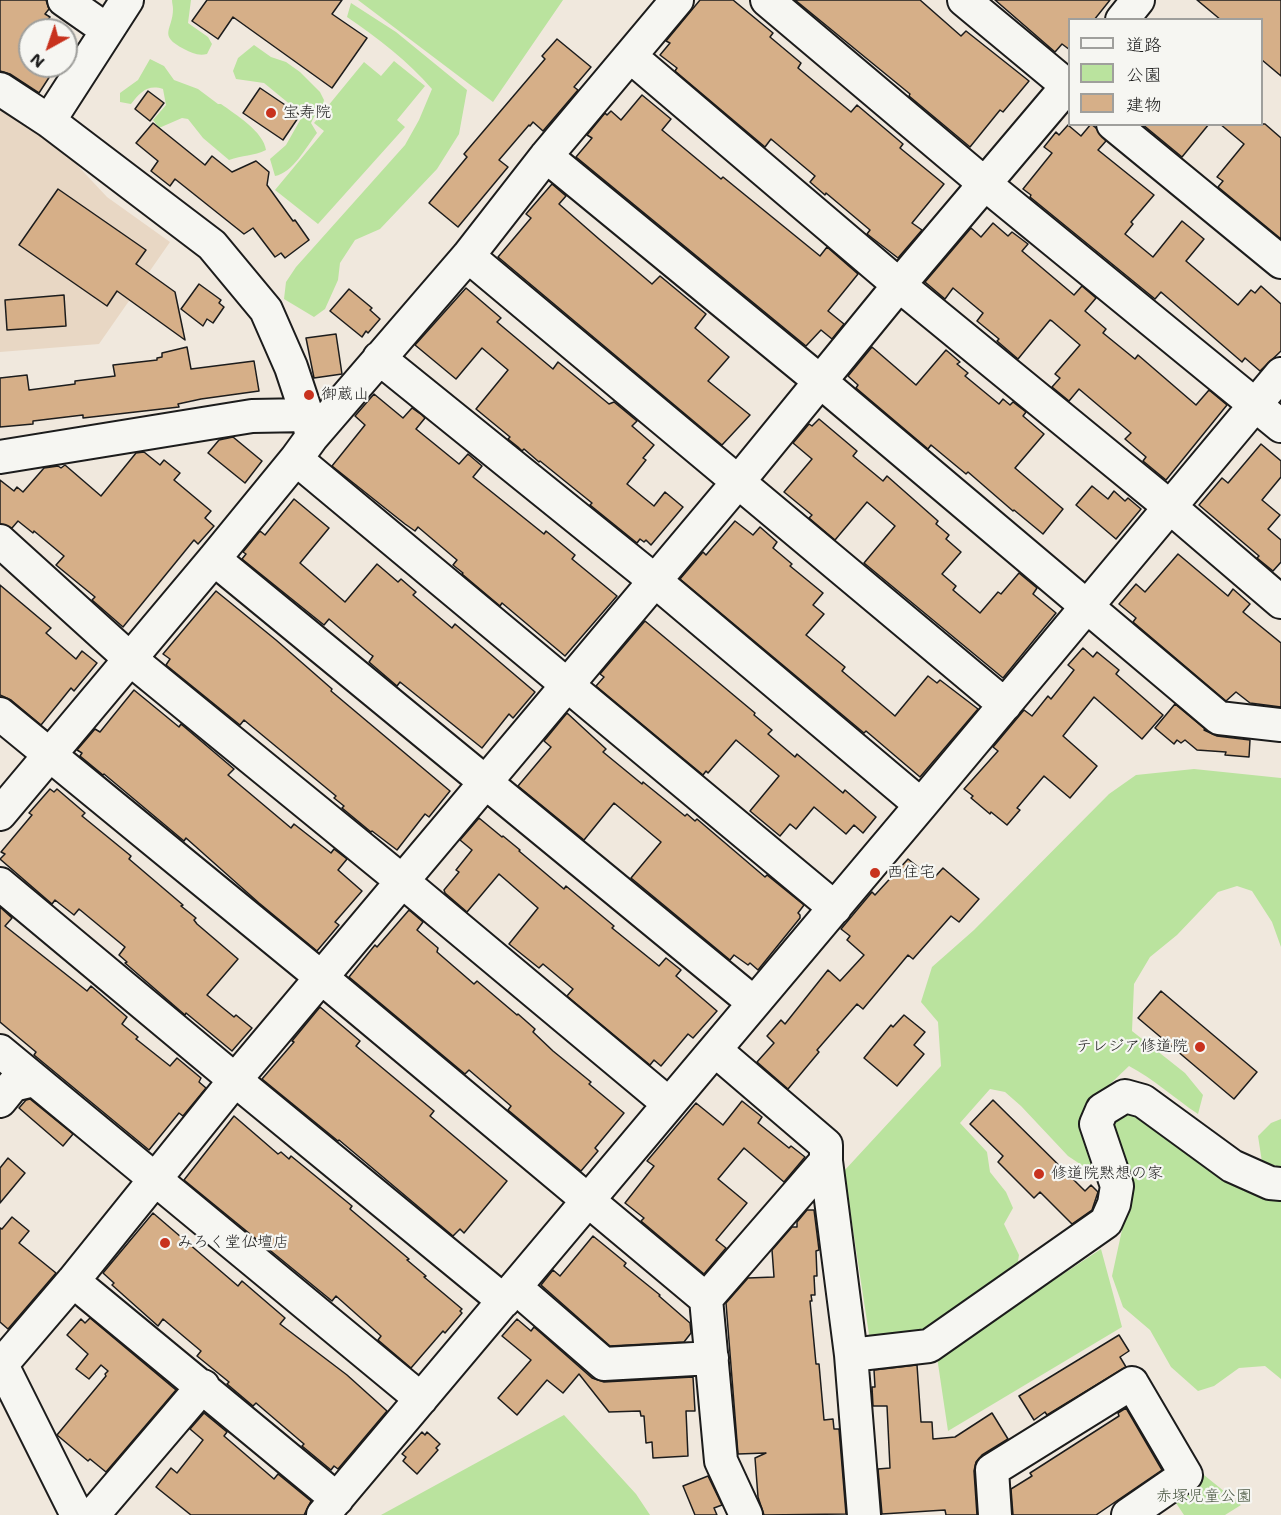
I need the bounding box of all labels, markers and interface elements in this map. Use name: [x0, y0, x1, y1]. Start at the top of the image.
north arrow: [18, 18, 78, 78]
legend: [1068, 18, 1263, 126]
text: 道路: [1126, 33, 1162, 57]
text: N: [26, 49, 49, 73]
text: 公園: [1126, 63, 1162, 87]
text: 建物: [1126, 93, 1162, 117]
place label: 宝寿院: [283, 103, 331, 123]
marker: 宝寿院: [264, 106, 278, 120]
place label: 御蔵山: [321, 385, 369, 405]
marker: 御蔵山: [302, 388, 316, 402]
place label: 西住宅: [887, 863, 935, 883]
marker: 西住宅: [868, 866, 882, 880]
place label: テレジア修道院: [1076, 1037, 1188, 1057]
marker: テレジア修道院: [1193, 1040, 1207, 1054]
place label: 修道院黙想の家: [1051, 1164, 1163, 1184]
marker: 修道院黙想の家: [1032, 1167, 1046, 1181]
place label: みろく堂仏壇店: [177, 1233, 289, 1253]
marker: みろく堂仏壇店: [158, 1236, 172, 1250]
park label: 赤塚児童公園: [1156, 1487, 1252, 1507]

